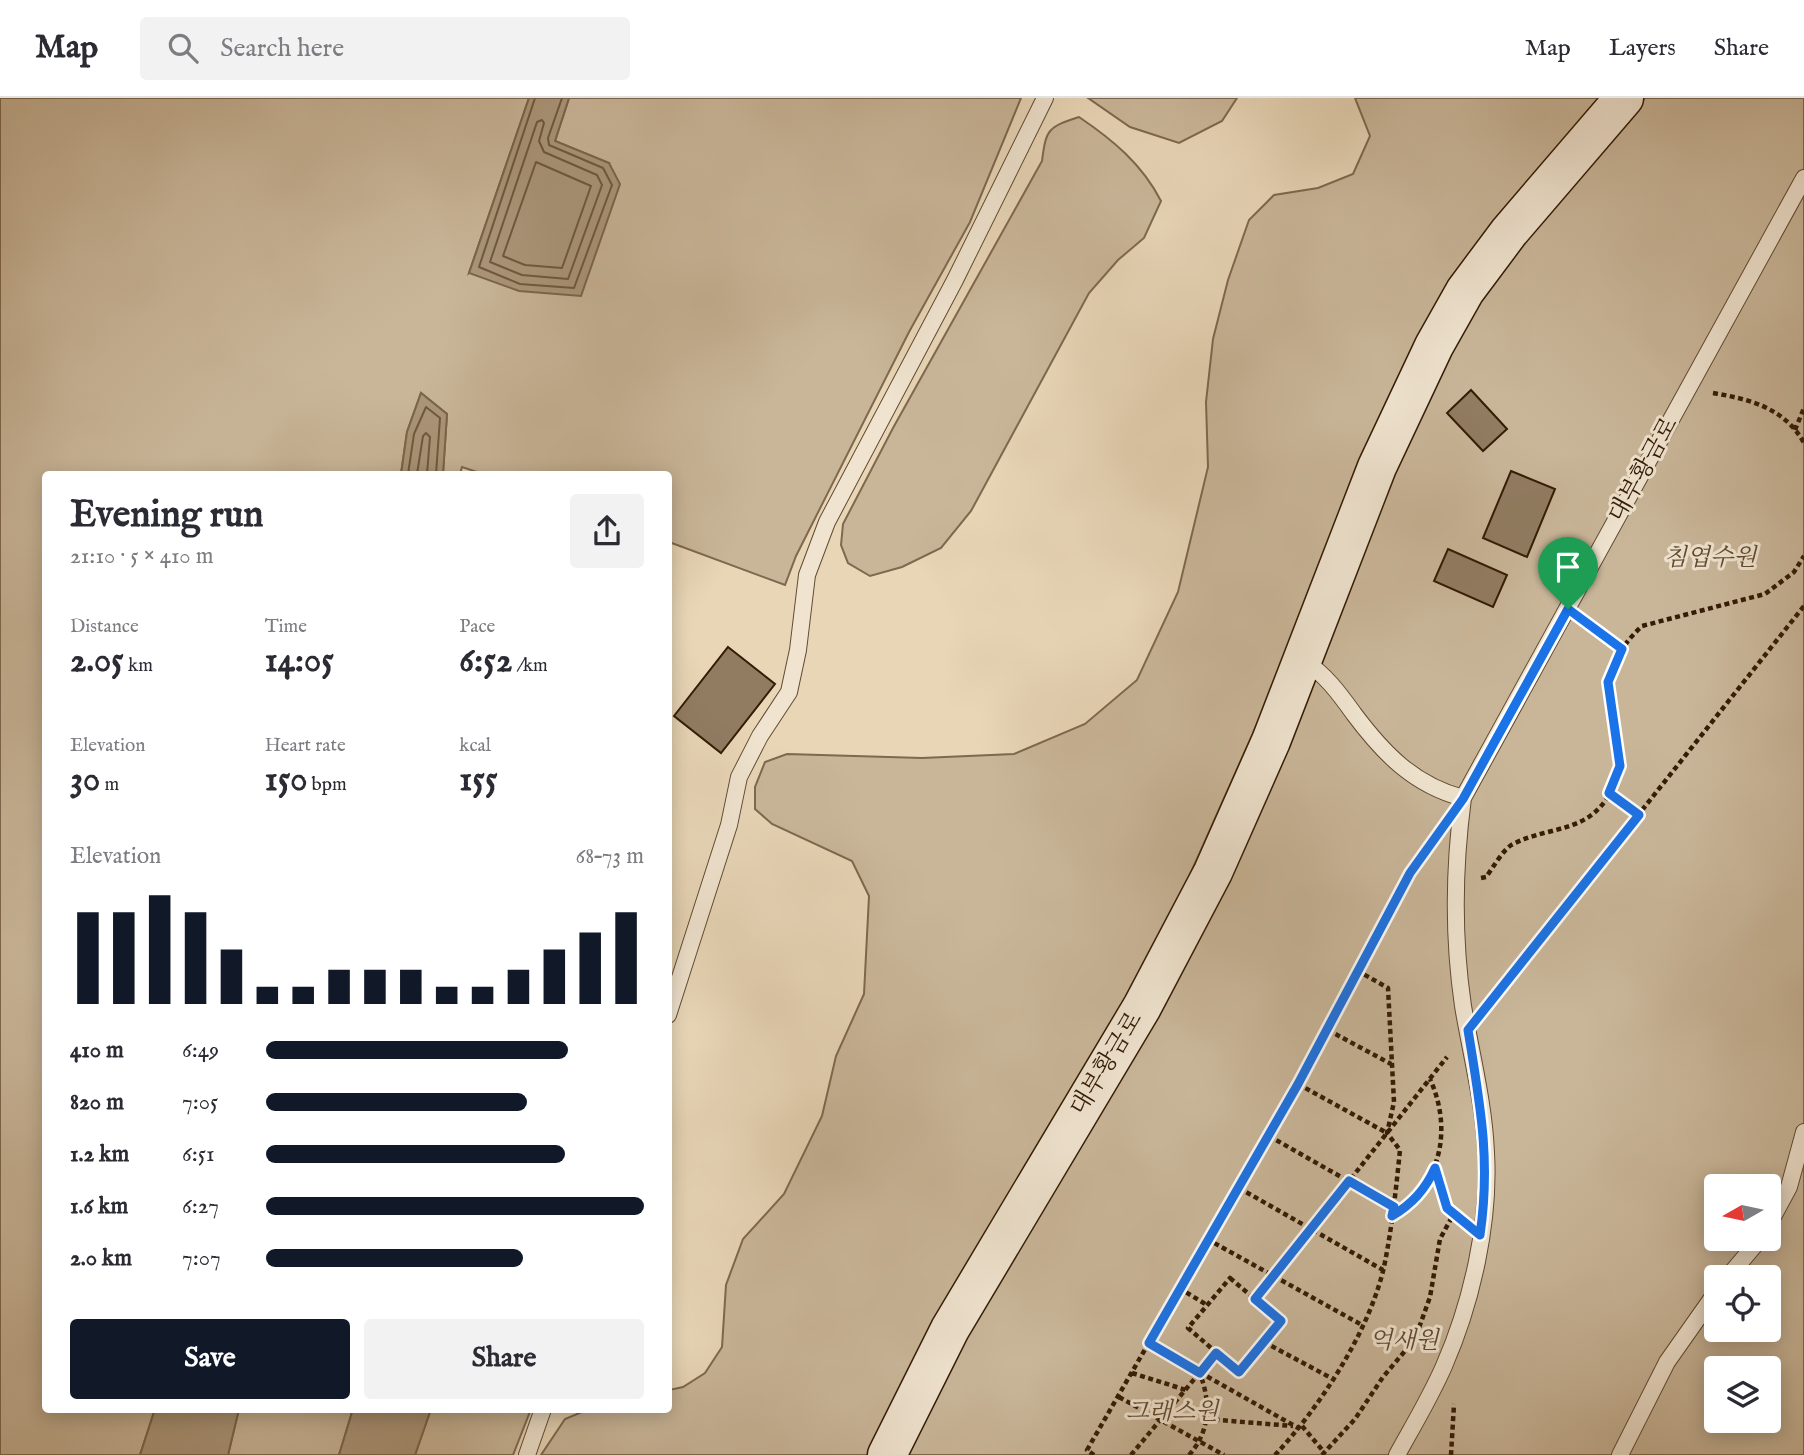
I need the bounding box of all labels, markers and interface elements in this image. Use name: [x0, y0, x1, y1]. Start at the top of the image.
search box: [140, 17, 630, 80]
text: Map: [35, 27, 98, 69]
icon: search: [164, 29, 202, 67]
text: Search here: [220, 32, 344, 65]
text: Map: [1525, 33, 1571, 64]
text: Layers: [1609, 33, 1676, 64]
text: Share: [1714, 33, 1769, 64]
street label: 대부황금로: [1602, 412, 1686, 528]
text: Evening run: [70, 492, 264, 540]
button: share: [570, 494, 644, 568]
pin: [1538, 537, 1598, 609]
text: 21:10 · 5 × 410 m: [70, 542, 213, 571]
park label: 침엽수원: [1664, 543, 1758, 574]
icon: arrive: [1549, 548, 1587, 586]
text: Distance: [70, 615, 139, 639]
text: Time: [265, 615, 307, 639]
text: Pace: [459, 615, 495, 639]
text: 2.05: [70, 639, 124, 684]
text: 14:05: [265, 639, 334, 684]
text: 6:52: [459, 639, 512, 684]
text: km: [124, 654, 153, 678]
text: /km: [512, 654, 548, 678]
text: Elevation: [70, 734, 145, 758]
text: Heart rate: [265, 734, 346, 758]
text: kcal: [459, 734, 491, 758]
text: 30: [70, 758, 100, 803]
text: 150: [265, 758, 307, 803]
text: 155: [459, 758, 498, 803]
text: m: [100, 773, 119, 797]
text: bpm: [307, 773, 347, 797]
text: Elevation: [70, 842, 161, 871]
text: 68–73 m: [575, 842, 644, 871]
street label: 대부황금로: [1064, 1006, 1150, 1122]
text: 410 m: [70, 1036, 124, 1065]
text: 6:49: [182, 1036, 219, 1065]
text: 820 m: [70, 1088, 124, 1117]
text: 7:05: [182, 1088, 218, 1117]
text: 1.2 km: [70, 1140, 129, 1169]
text: 6:51: [182, 1140, 215, 1169]
north arrow: [1704, 1174, 1782, 1251]
map controls: [1704, 1174, 1781, 1433]
text: 1.6 km: [70, 1192, 128, 1221]
text: 6:27: [182, 1192, 219, 1221]
text: 2.0 km: [70, 1244, 132, 1273]
text: 7:07: [182, 1244, 221, 1273]
button: locate: [1704, 1265, 1781, 1342]
button: Save: [70, 1319, 350, 1399]
button: Share: [364, 1319, 644, 1399]
park label: 억새원: [1369, 1326, 1441, 1357]
button: layers: [1704, 1356, 1781, 1433]
park label: 그래스원: [1126, 1397, 1220, 1428]

